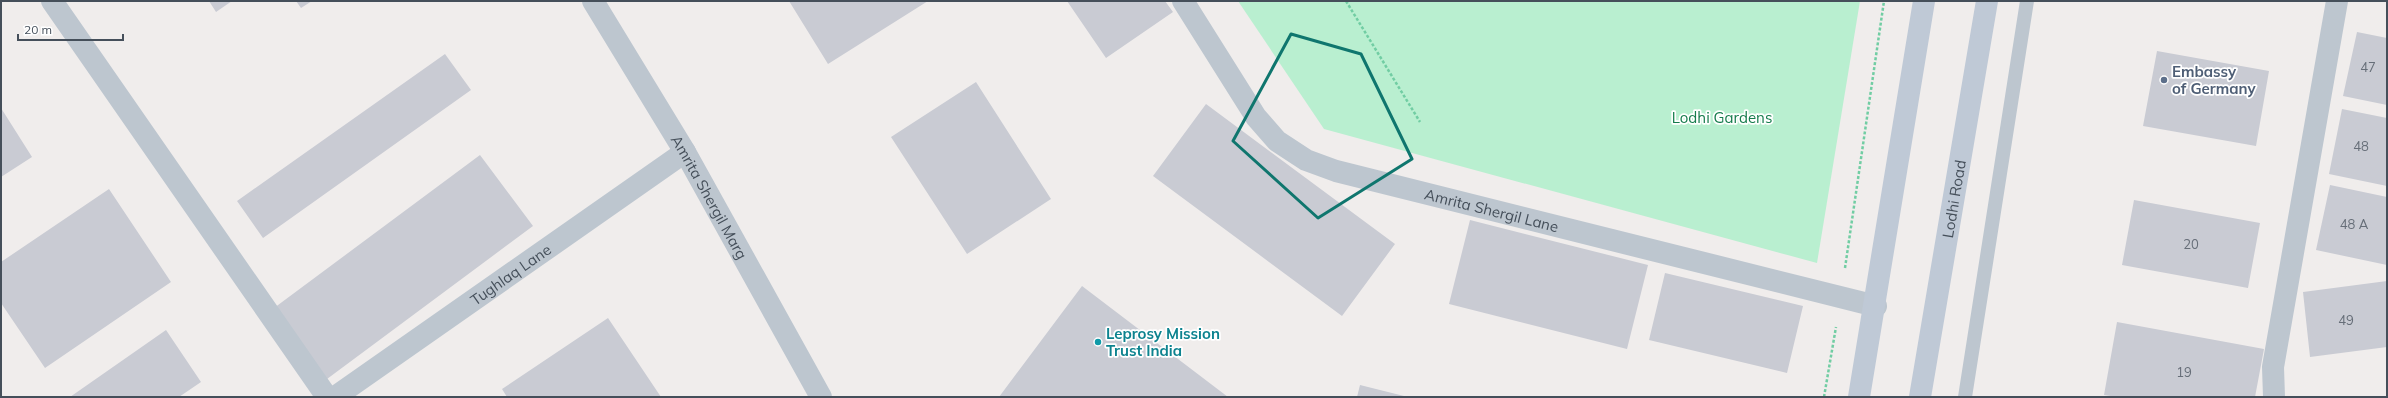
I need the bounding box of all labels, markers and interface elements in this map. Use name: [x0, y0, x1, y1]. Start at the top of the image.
scale bar: [18, 16, 123, 42]
text: 20 m: [24, 22, 52, 37]
house number: 47: [2360, 59, 2376, 75]
place label: Embassy of Germany: [2172, 62, 2256, 98]
marker: Embassy of Germany: [2159, 75, 2169, 85]
park label: Lodhi Gardens: [1672, 108, 1772, 127]
street label: Amrita Shergil Marg: [667, 131, 752, 262]
house number: 48: [2353, 138, 2369, 154]
street label: Lodhi Road: [1938, 158, 1969, 239]
street label: Amrita Shergil Lane: [1423, 184, 1561, 236]
house number: 48 A: [2340, 216, 2369, 232]
house number: 20: [2183, 236, 2199, 252]
street label: Tughlaq Lane: [466, 239, 554, 309]
house number: 49: [2338, 312, 2354, 328]
place label: Leprosy Mission Trust India: [1106, 324, 1220, 360]
marker: Leprosy Mission Trust India: [1093, 337, 1103, 347]
house number: 19: [2176, 364, 2192, 380]

